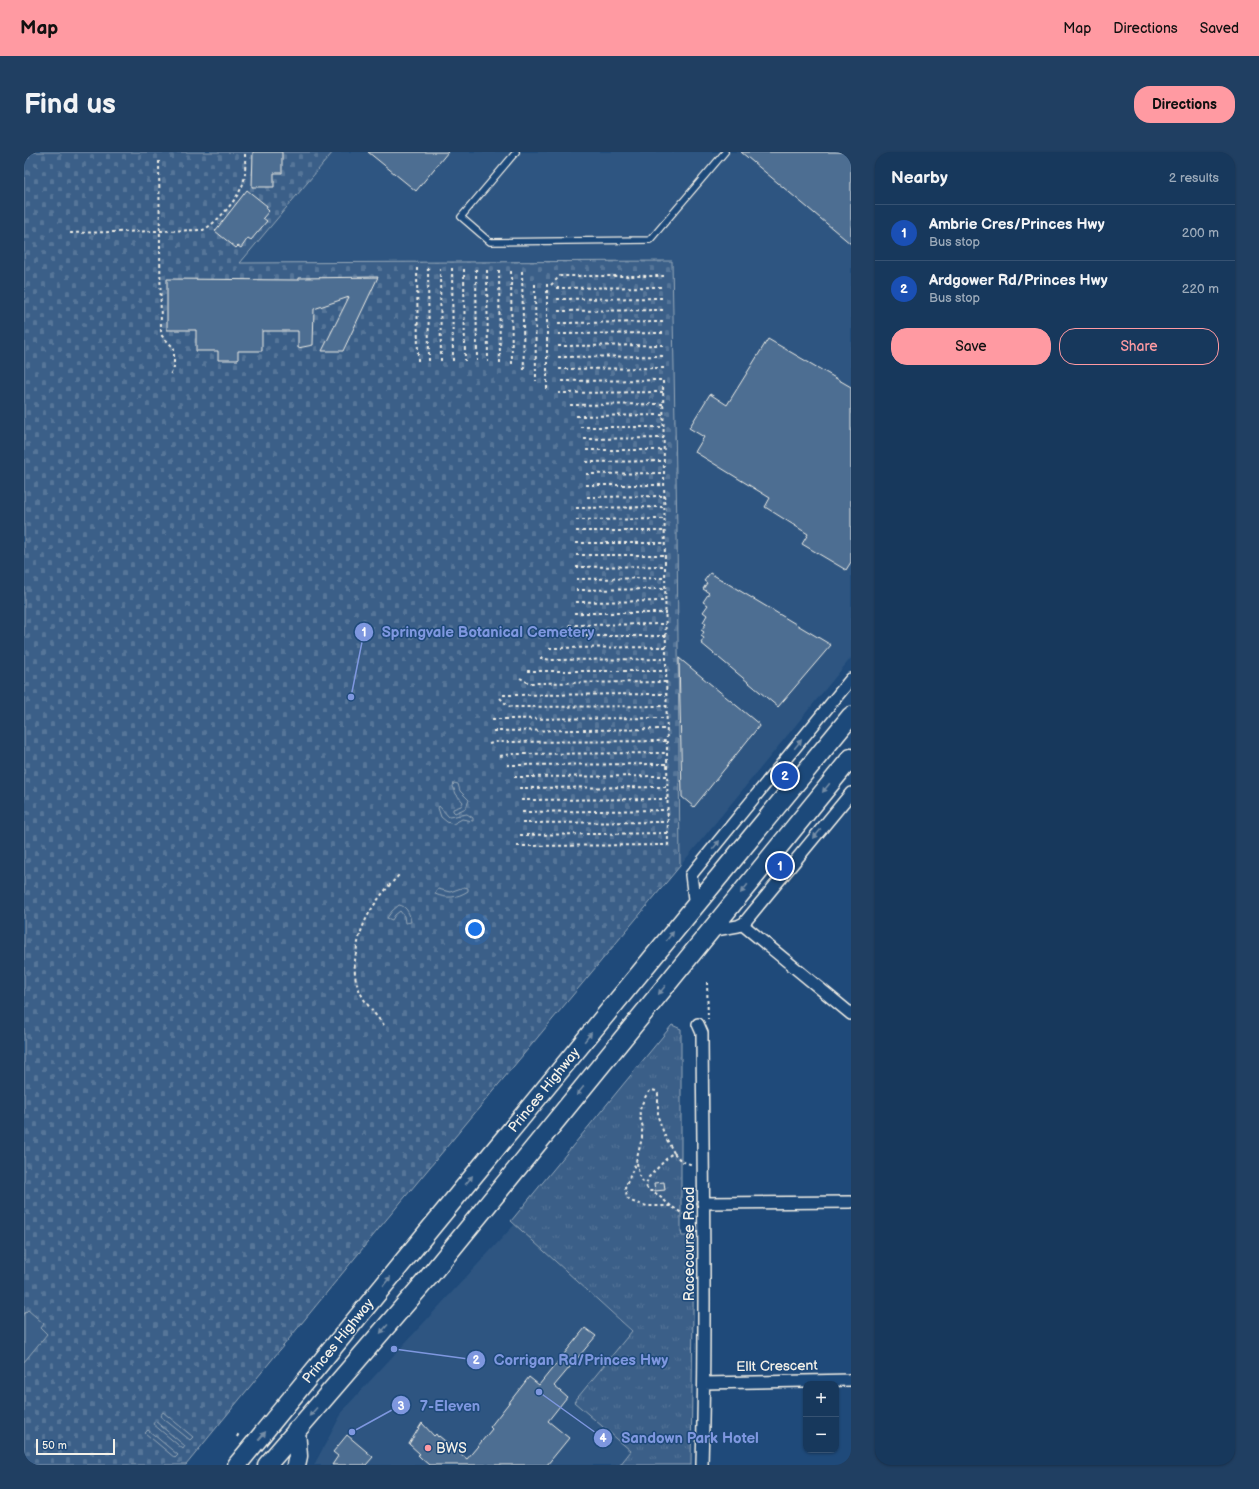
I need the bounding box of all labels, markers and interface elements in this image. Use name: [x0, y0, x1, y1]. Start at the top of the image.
text: Map: [20, 17, 58, 40]
text: Map: [1063, 20, 1091, 37]
text: Directions: [1113, 20, 1178, 37]
text: Saved: [1200, 20, 1239, 37]
button: Directions: [1134, 86, 1235, 123]
text: Find us: [24, 88, 116, 121]
text: Nearby: [891, 168, 948, 188]
text: 2 results: [1169, 170, 1219, 186]
text: Ambrie Cres/Princes Hwy: [929, 215, 1105, 234]
text: 1: [901, 225, 907, 241]
text: 200 m: [1182, 225, 1219, 241]
text: Bus stop: [929, 234, 980, 250]
text: Ardgower Rd/Princes Hwy: [929, 271, 1108, 290]
text: 2: [900, 281, 908, 297]
text: 220 m: [1182, 281, 1219, 297]
text: Bus stop: [929, 290, 980, 306]
button: Save: [891, 328, 1051, 365]
button: Share: [1059, 328, 1219, 365]
callout: Springvale Botanical Cemetery: [354, 618, 602, 645]
text: Springvale Botanical Cemetery: [382, 623, 594, 642]
text: 1: [361, 625, 367, 640]
one-way arrow: [794, 739, 803, 749]
pin: 2: [772, 761, 798, 791]
one-way arrow: [822, 783, 831, 794]
one-way arrow: [813, 829, 822, 840]
one-way arrow: [712, 839, 720, 850]
pin: 1: [767, 851, 793, 881]
one-way arrow: [740, 883, 748, 894]
your location: [465, 919, 485, 939]
one-way arrow: [666, 931, 675, 942]
one-way arrow: [658, 984, 666, 995]
one-way arrow: [583, 1031, 592, 1042]
street label: Princes Highway: [505, 1044, 584, 1136]
one-way arrow: [576, 1085, 585, 1096]
one-way arrow: [465, 1175, 474, 1186]
street label: Racecourse Road: [681, 1187, 698, 1301]
one-way arrow: [383, 1275, 391, 1286]
street label: Princes Highway: [299, 1295, 378, 1387]
one-way arrow: [380, 1324, 389, 1334]
callout: Corrigan Rd/Princes Hwy: [466, 1346, 677, 1373]
text: Corrigan Rd/Princes Hwy: [494, 1351, 668, 1370]
text: 2: [472, 1353, 480, 1368]
street label: Ellt Crescent: [736, 1357, 819, 1375]
map controls: [803, 1381, 839, 1453]
button: +: [803, 1381, 839, 1417]
callout: 7-Eleven: [391, 1392, 488, 1419]
text: 7-Eleven: [420, 1397, 480, 1416]
text: 3: [397, 1399, 405, 1414]
one-way arrow: [308, 1406, 317, 1417]
button: −: [803, 1417, 839, 1453]
callout: Sandown Park Hotel: [593, 1424, 767, 1451]
text: Sandown Park Hotel: [621, 1429, 759, 1448]
one-way arrow: [258, 1430, 266, 1441]
text: 4: [599, 1431, 607, 1446]
scale bar: [36, 1437, 115, 1456]
text: 50 m: [42, 1439, 67, 1452]
place label: BWS: [436, 1440, 467, 1457]
marker: BWS: [423, 1443, 433, 1453]

